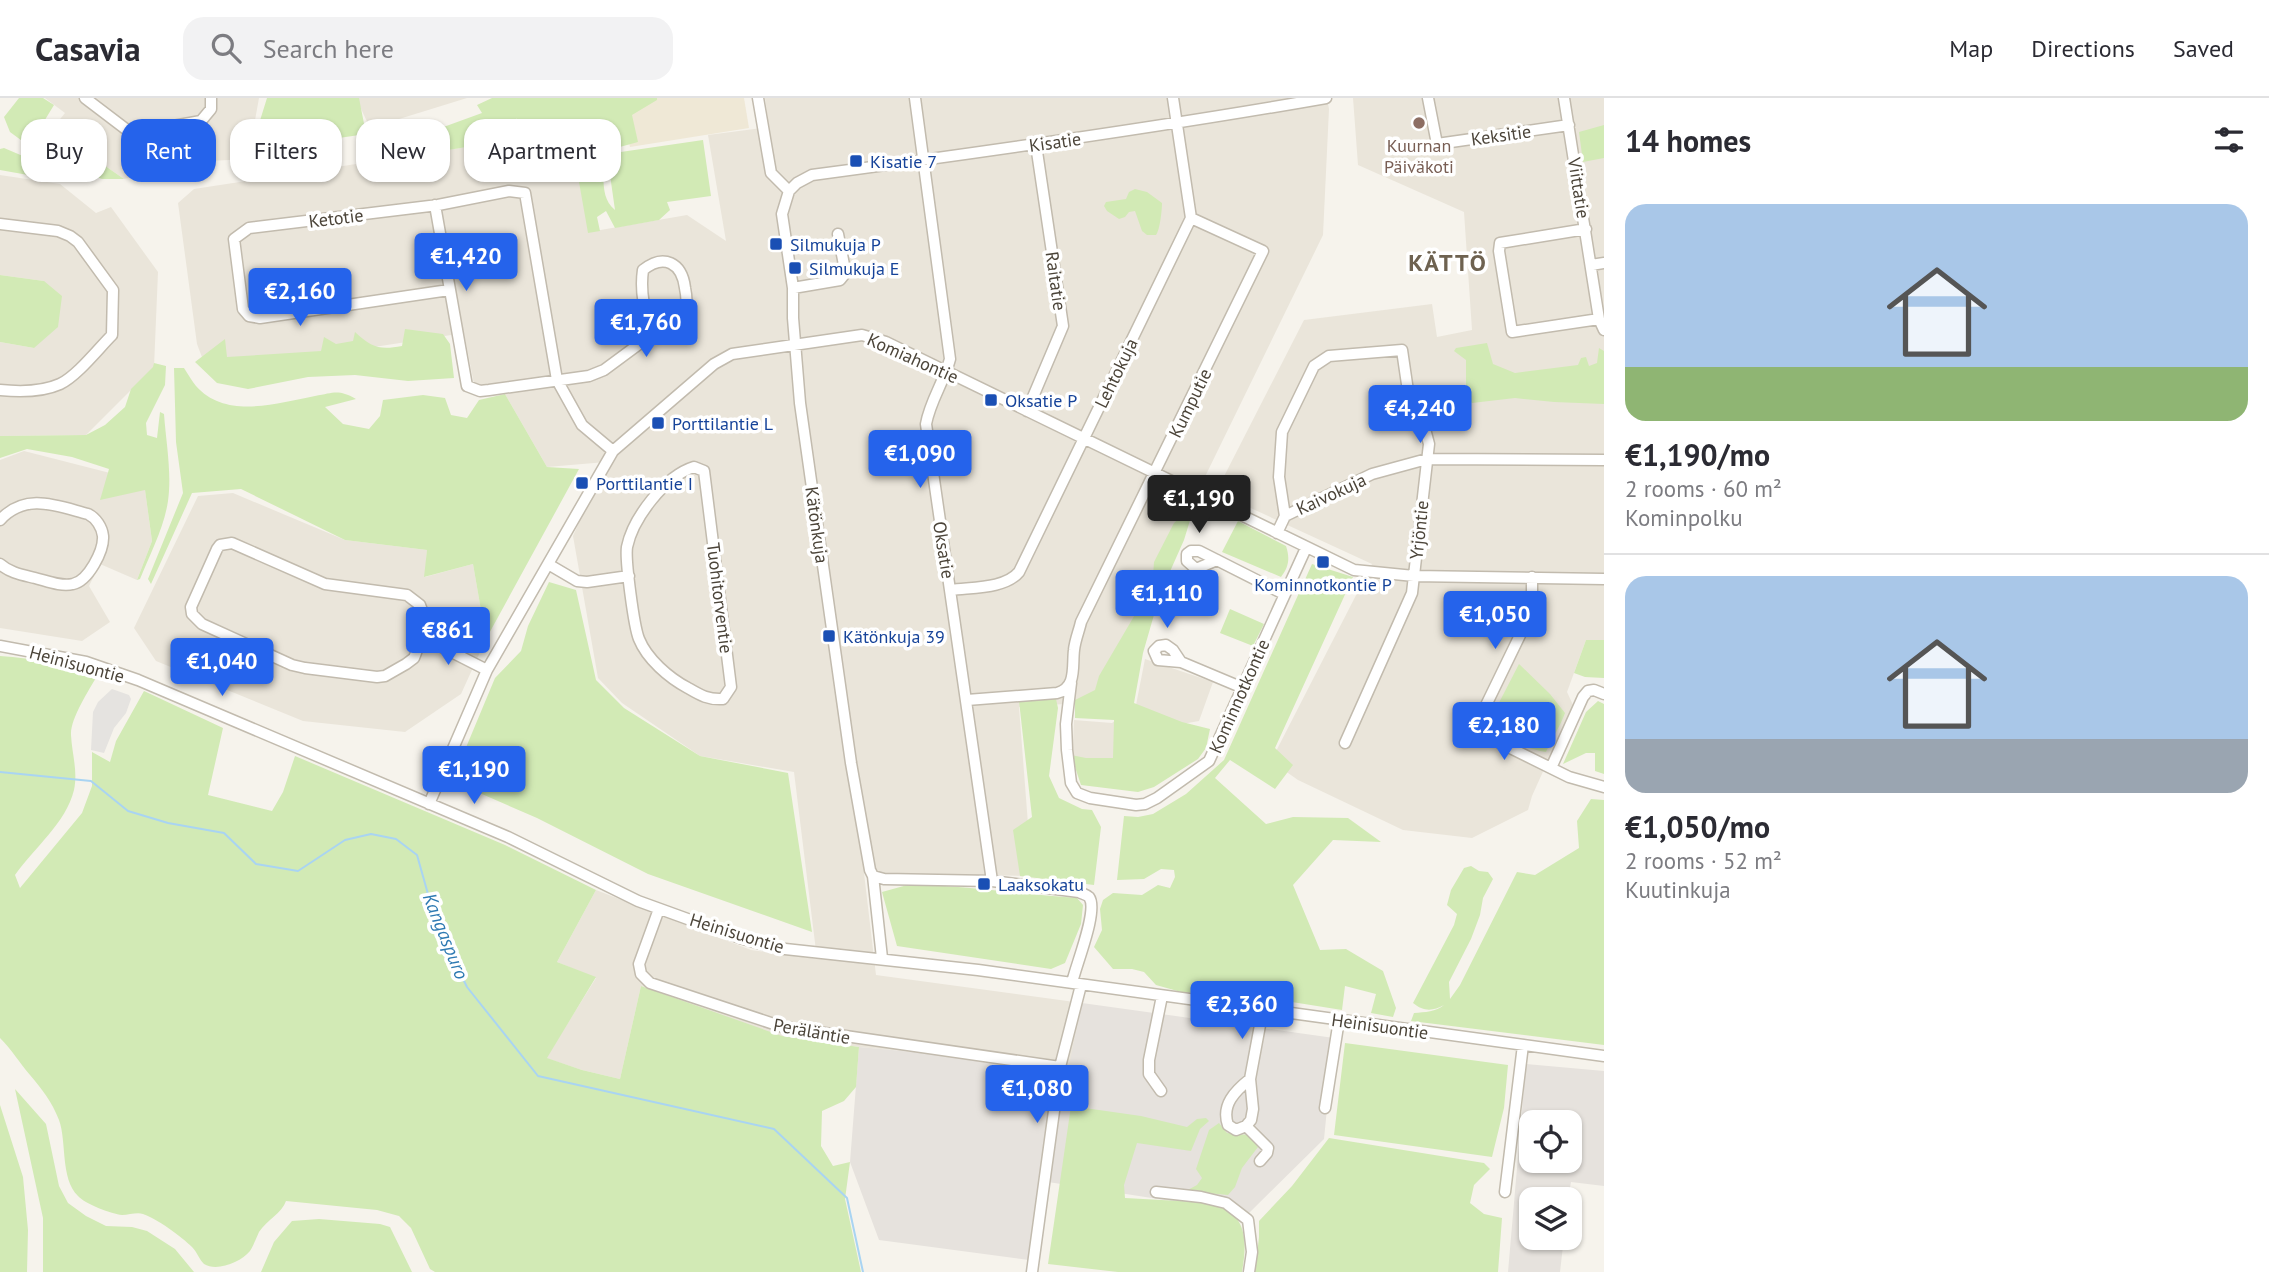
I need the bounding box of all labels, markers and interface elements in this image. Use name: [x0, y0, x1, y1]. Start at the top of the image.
search box: [183, 17, 673, 80]
text: Casavia: [35, 27, 141, 70]
icon: search: [207, 29, 245, 67]
text: Search here: [263, 32, 394, 65]
text: Map: [1949, 33, 1993, 64]
text: Directions: [2031, 33, 2135, 64]
text: Saved: [2173, 33, 2234, 64]
marker: Kuurnan Päiväkoti: [1411, 115, 1427, 131]
chip: Buy: [21, 119, 107, 182]
chip: Rent: [121, 119, 216, 182]
chip: Filters: [230, 119, 342, 182]
chip: New: [356, 119, 450, 182]
chip: Apartment: [464, 119, 621, 182]
street label: Keksitie: [1470, 119, 1532, 151]
text: 14 homes: [1625, 121, 1751, 160]
icon: filters: [2210, 121, 2248, 159]
street label: Kisatie: [1027, 127, 1083, 157]
place label: Kuurnan Päiväkoti: [1384, 134, 1454, 178]
place label: Kisatie 7: [870, 150, 937, 173]
marker: Kisatie 7: [848, 153, 864, 169]
street label: Viittatie: [1563, 155, 1595, 220]
street label: Ketotie: [307, 203, 365, 233]
place label: Silmukuja P: [790, 233, 881, 256]
pin: €1,420: [409, 234, 523, 293]
marker: Silmukuja P: [768, 236, 784, 252]
text: €1,420: [430, 241, 502, 270]
district label: KÄTTÖ: [1408, 247, 1488, 278]
icon: home: [1874, 249, 2000, 375]
street label: Raitatie: [1040, 250, 1072, 312]
place label: Silmukuja E: [809, 257, 899, 280]
marker: Silmukuja E: [787, 260, 803, 276]
pin: €2,160: [243, 268, 357, 328]
text: €2,160: [264, 276, 336, 305]
pin: €1,760: [589, 300, 703, 359]
text: €1,760: [610, 307, 682, 336]
street label: Komiahontie: [864, 328, 962, 388]
street label: Lehtokuja: [1089, 334, 1143, 412]
street label: Kumputie: [1163, 365, 1217, 441]
pin: €4,240: [1363, 386, 1477, 445]
place label: Oksatie P: [1005, 389, 1077, 412]
marker: Oksatie P: [983, 392, 999, 408]
text: €4,240: [1384, 393, 1456, 422]
place label: Porttilantie L: [672, 412, 773, 435]
marker: Porttilantie L: [650, 415, 666, 431]
pin: €1,090: [863, 430, 977, 490]
text: €1,190/mo: [1625, 435, 1770, 474]
text: €1,090: [884, 438, 956, 467]
street label: Kaivokuja: [1292, 468, 1370, 520]
place label: Porttilantie I: [596, 472, 693, 495]
text: 2 rooms · 60 m²: [1625, 474, 1782, 503]
marker: Porttilantie I: [574, 475, 590, 491]
pin: €1,190: [1142, 476, 1256, 535]
text: €1,190: [1163, 483, 1235, 512]
street label: Kätönkuja: [800, 485, 834, 565]
street label: Yrjöntie: [1404, 499, 1434, 561]
text: Kominpolku: [1625, 503, 1743, 532]
street label: Oksatie: [928, 520, 960, 580]
street label: Tuohitorventie: [702, 541, 738, 655]
marker: Kominnotkontie P: [1315, 554, 1331, 570]
pin: €1,110: [1110, 570, 1224, 630]
place label: Kominnotkontie P: [1254, 573, 1392, 596]
text: €1,110: [1131, 578, 1203, 607]
pin: €1,050: [1438, 592, 1552, 651]
text: €1,050: [1459, 599, 1531, 628]
pin: €861: [407, 608, 489, 667]
text: €861: [422, 615, 474, 644]
icon: home: [1874, 621, 2000, 747]
place label: Kätönkuja 39: [843, 625, 945, 648]
marker: Kätönkuja 39: [821, 628, 837, 644]
street label: Kominnotkontie: [1204, 635, 1274, 757]
pin: €1,040: [165, 638, 279, 698]
street label: Heinisuontie: [27, 640, 127, 688]
text: €1,040: [186, 646, 258, 675]
pin: €2,180: [1447, 702, 1561, 762]
text: €2,180: [1468, 710, 1540, 739]
pin: €1,190: [417, 746, 531, 806]
text: €1,190: [438, 754, 510, 783]
text: €1,050/mo: [1625, 807, 1770, 846]
text: 2 rooms · 52 m²: [1625, 846, 1782, 875]
place label: Laaksokatu: [998, 873, 1084, 896]
text: Kuutinkuja: [1625, 875, 1731, 904]
marker: Laaksokatu: [976, 876, 992, 892]
water label: Kangaspuro: [418, 889, 474, 983]
street label: Heinisuontie: [687, 908, 787, 958]
pin: €2,360: [1185, 982, 1299, 1041]
text: €2,360: [1206, 989, 1278, 1018]
street label: Heinisuontie: [1330, 1008, 1430, 1044]
street label: Peräläntie: [772, 1013, 852, 1049]
pin: €1,080: [980, 1066, 1094, 1125]
text: €1,080: [1001, 1073, 1073, 1102]
map controls: [1519, 1110, 1582, 1250]
button: locate: [1519, 1110, 1582, 1173]
button: layers: [1519, 1187, 1582, 1250]

